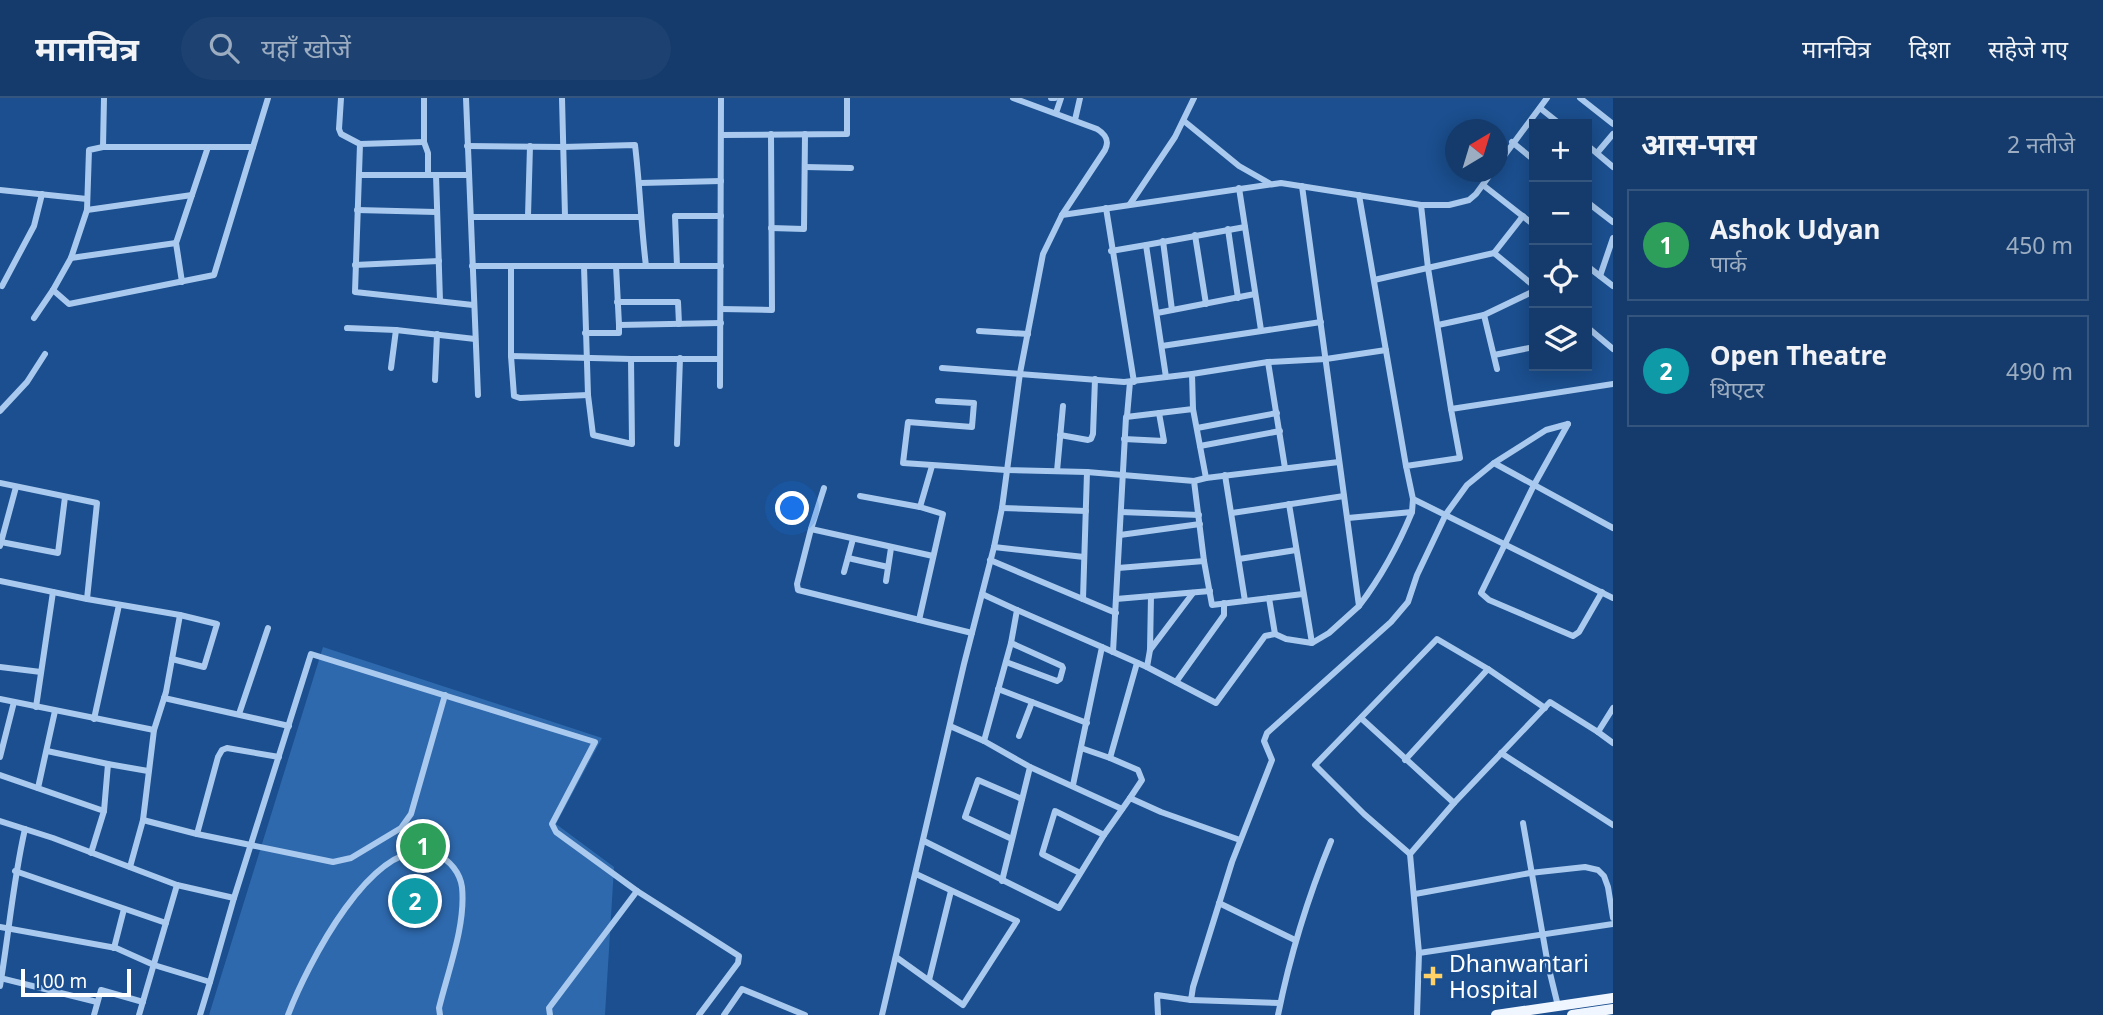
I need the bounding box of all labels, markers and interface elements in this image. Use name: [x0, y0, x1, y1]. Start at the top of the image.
search box: [181, 17, 671, 80]
text: मानचित्र: [35, 26, 139, 71]
icon: search: [205, 29, 243, 67]
text: यहाँ खोजें: [261, 30, 351, 66]
text: मानचित्र: [1802, 32, 1871, 65]
text: दिशा: [1909, 32, 1950, 65]
text: सहेजे गए: [1988, 32, 2068, 65]
north arrow: [1445, 119, 1508, 182]
map controls: [1529, 119, 1592, 371]
button: +: [1529, 119, 1592, 182]
text: आस-पास: [1641, 123, 1757, 164]
text: 2 नतीजे: [2007, 128, 2075, 160]
button: −: [1529, 182, 1592, 245]
text: Ashok Udyan: [1710, 211, 1880, 247]
text: 1: [1659, 229, 1673, 261]
text: 450 m: [2006, 229, 2073, 261]
button: locate: [1529, 245, 1592, 308]
text: पार्क: [1710, 247, 1747, 279]
button: layers: [1529, 308, 1592, 371]
text: Open Theatre: [1710, 337, 1887, 373]
text: 2: [1659, 355, 1673, 387]
text: 490 m: [2006, 355, 2073, 387]
text: थिएटर: [1710, 373, 1764, 405]
your location: [775, 491, 809, 525]
pin: 1: [400, 820, 446, 872]
pin: 2: [392, 875, 438, 927]
place label: Dhanwantari Hospital: [1449, 947, 1589, 1005]
scale bar: [21, 966, 131, 998]
marker: Dhanwantari Hospital: [1423, 966, 1443, 986]
text: 100 m: [32, 968, 87, 994]

